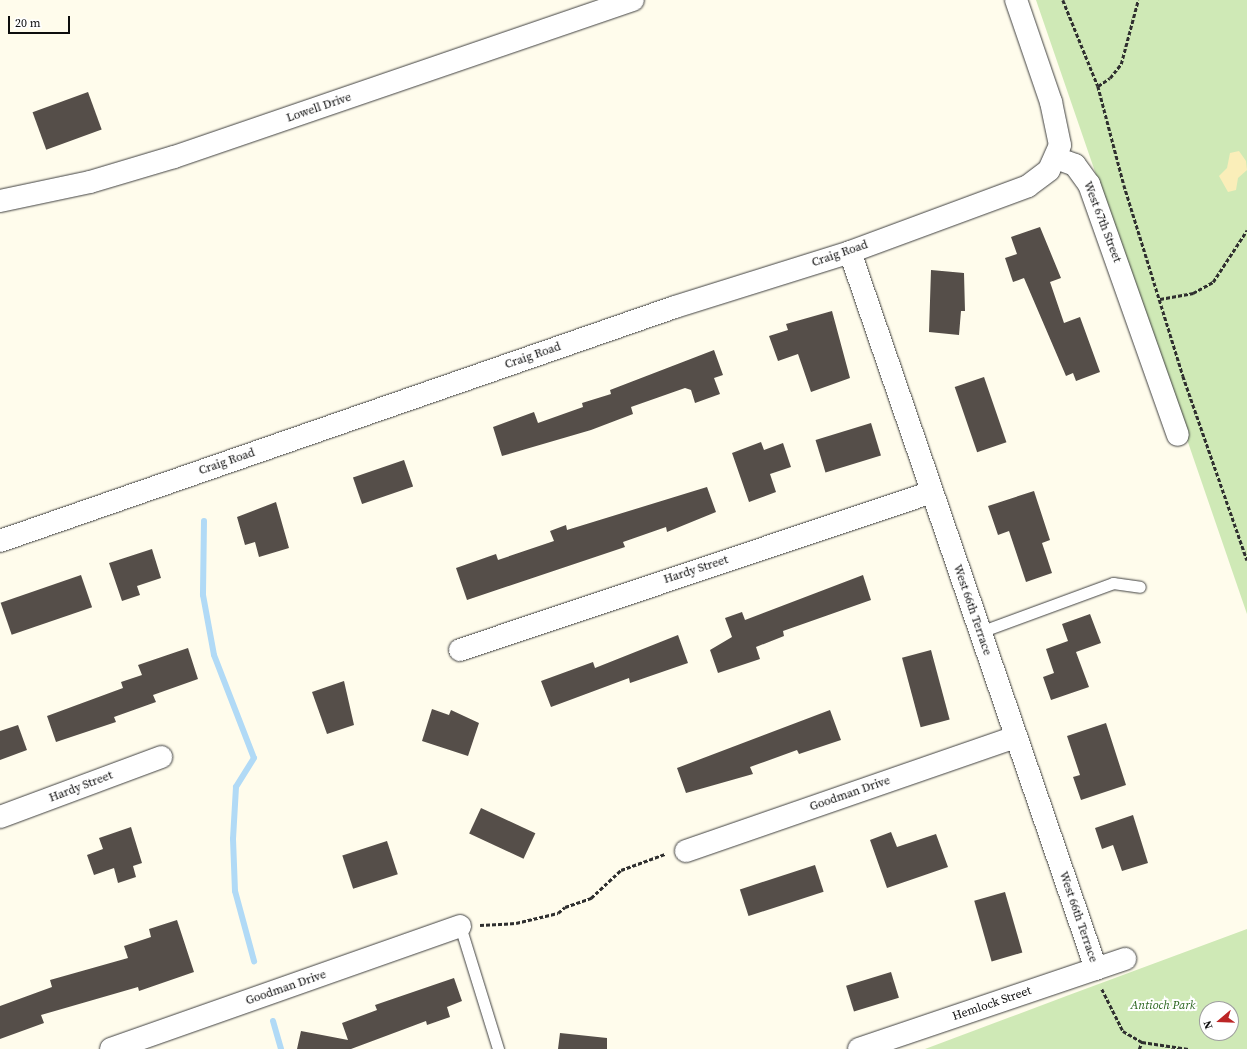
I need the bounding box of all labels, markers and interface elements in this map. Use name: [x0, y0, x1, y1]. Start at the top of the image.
scale bar: [10, 8, 72, 34]
text: 20 m: [15, 15, 41, 31]
street label: Lowell Drive: [285, 90, 353, 126]
street label: West 67th Street: [1080, 179, 1124, 265]
street label: Craig Road: [810, 238, 870, 270]
street label: Craig Road: [503, 340, 563, 372]
street label: Craig Road: [197, 446, 257, 478]
street label: Hardy Street: [662, 553, 730, 587]
street label: West 66th Terrace: [950, 563, 994, 657]
street label: Hardy Street: [47, 768, 115, 806]
street label: Goodman Drive: [808, 774, 892, 814]
street label: West 66th Terrace: [1056, 870, 1100, 964]
street label: Goodman Drive: [244, 968, 328, 1008]
street label: Hemlock Street: [951, 984, 1033, 1024]
park label: Antioch Park: [1131, 999, 1195, 1013]
north arrow: [1199, 1001, 1239, 1041]
text: N: [1200, 1019, 1217, 1031]

